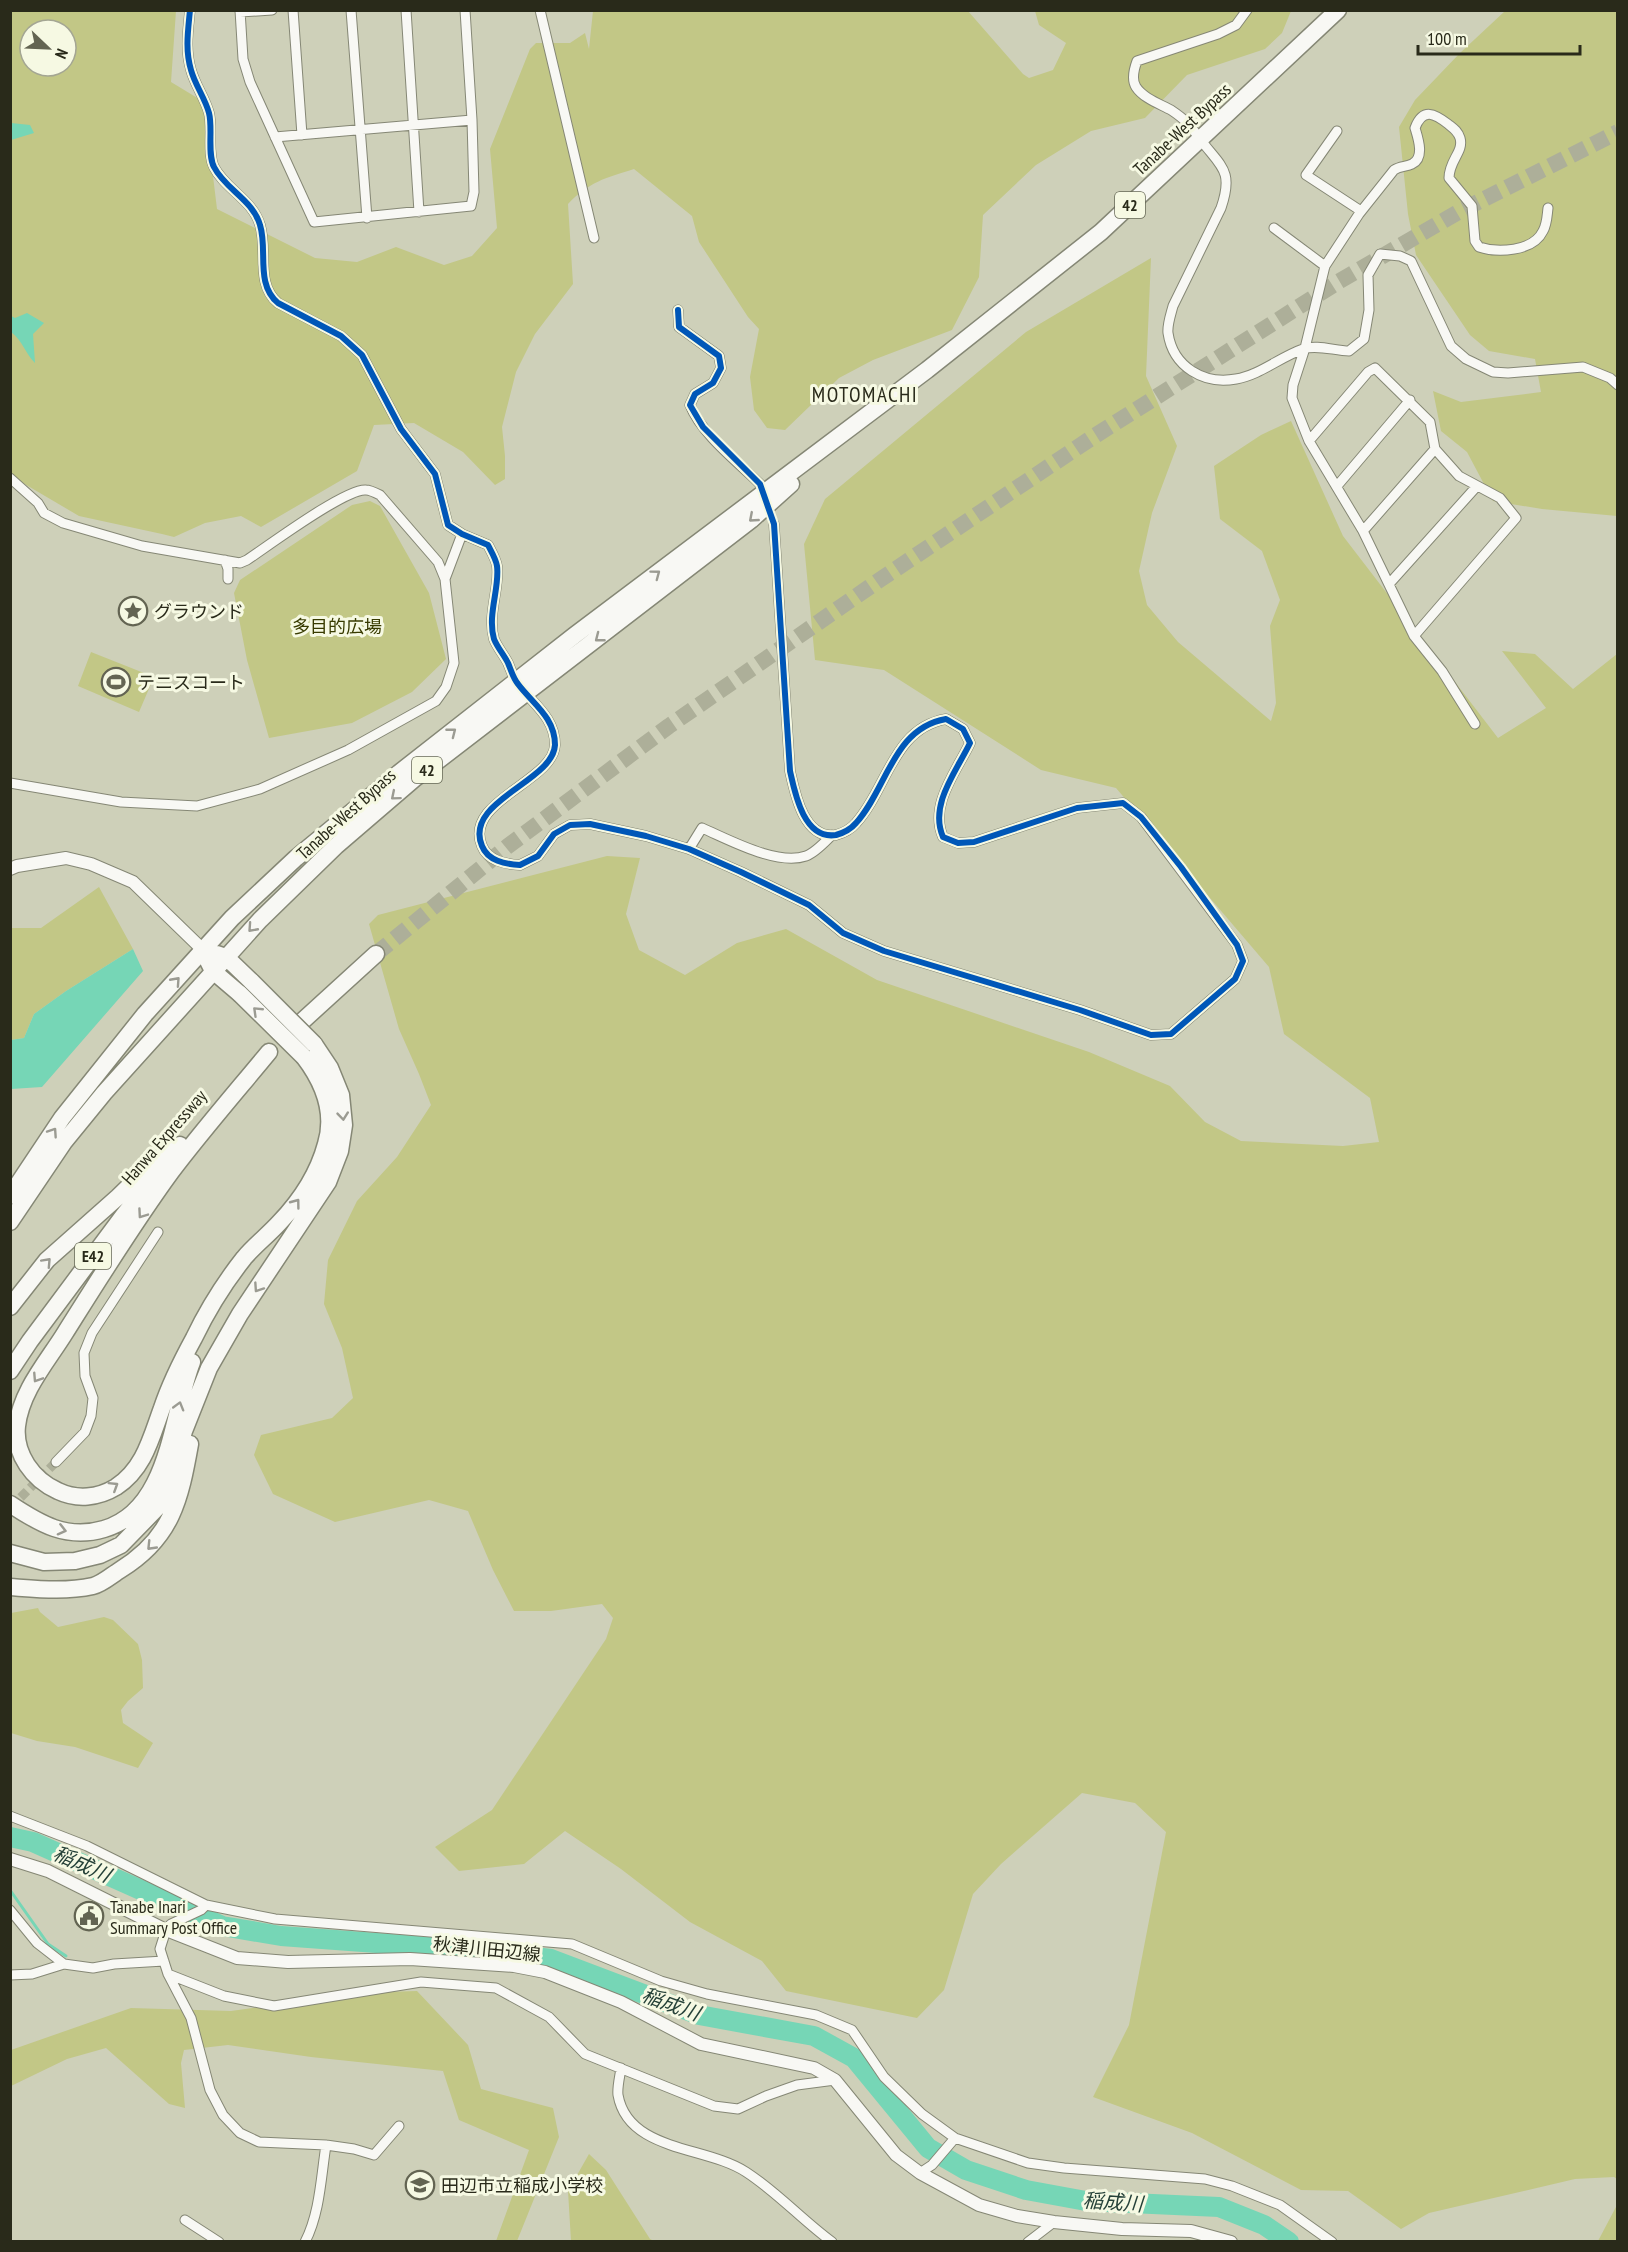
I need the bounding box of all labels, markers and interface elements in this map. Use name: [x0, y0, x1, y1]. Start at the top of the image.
north arrow: [18, 18, 78, 78]
scale bar: [1418, 18, 1580, 56]
text: 100 m: [1427, 27, 1467, 50]
text: N: [51, 46, 73, 62]
street label: Tanabe-West Bypass: [1128, 78, 1236, 180]
road number: 42: [1115, 192, 1145, 218]
district label: MOTOMACHI: [812, 381, 918, 408]
one-way arrow: [749, 511, 760, 522]
one-way arrow: [649, 570, 660, 581]
place icon: グラウンド: [117, 595, 149, 627]
place label: グラウンド: [154, 600, 244, 623]
park label: 多目的広場: [292, 615, 382, 638]
one-way arrow: [594, 631, 605, 642]
sports icon: テニスコート: [100, 666, 132, 698]
place label: テニスコート: [137, 671, 245, 694]
one-way arrow: [445, 728, 456, 739]
road number: 42: [412, 757, 442, 783]
street label: Tanabe-West Bypass: [292, 764, 400, 864]
one-way arrow: [391, 789, 402, 800]
one-way arrow: [248, 922, 259, 932]
one-way arrow: [169, 977, 180, 988]
one-way arrow: [253, 1007, 264, 1018]
street label: Hanwa Expressway: [116, 1085, 212, 1189]
one-way arrow: [336, 1112, 349, 1121]
one-way arrow: [46, 1128, 57, 1139]
one-way arrow: [289, 1198, 300, 1209]
one-way arrow: [138, 1207, 149, 1218]
road number: E42: [75, 1243, 111, 1269]
one-way arrow: [40, 1258, 51, 1269]
one-way arrow: [254, 1281, 265, 1292]
one-way arrow: [32, 1372, 44, 1382]
one-way arrow: [172, 1401, 184, 1412]
one-way arrow: [108, 1482, 119, 1493]
one-way arrow: [57, 1523, 67, 1536]
one-way arrow: [147, 1539, 158, 1549]
water label: 稲成川: [49, 1840, 117, 1889]
place label: Tanabe Inari Summary Post Office: [110, 1895, 237, 1939]
public building icon: Tanabe Inari Summary Post Office: [73, 1900, 105, 1932]
street label: 秋津川田辺線: [432, 1932, 542, 1966]
water label: 稲成川: [638, 1982, 706, 2027]
school or university icon: 田辺市立稲成小学校: [404, 2169, 436, 2201]
place label: 田辺市立稲成小学校: [441, 2174, 603, 2197]
water label: 稲成川: [1082, 2187, 1146, 2217]

